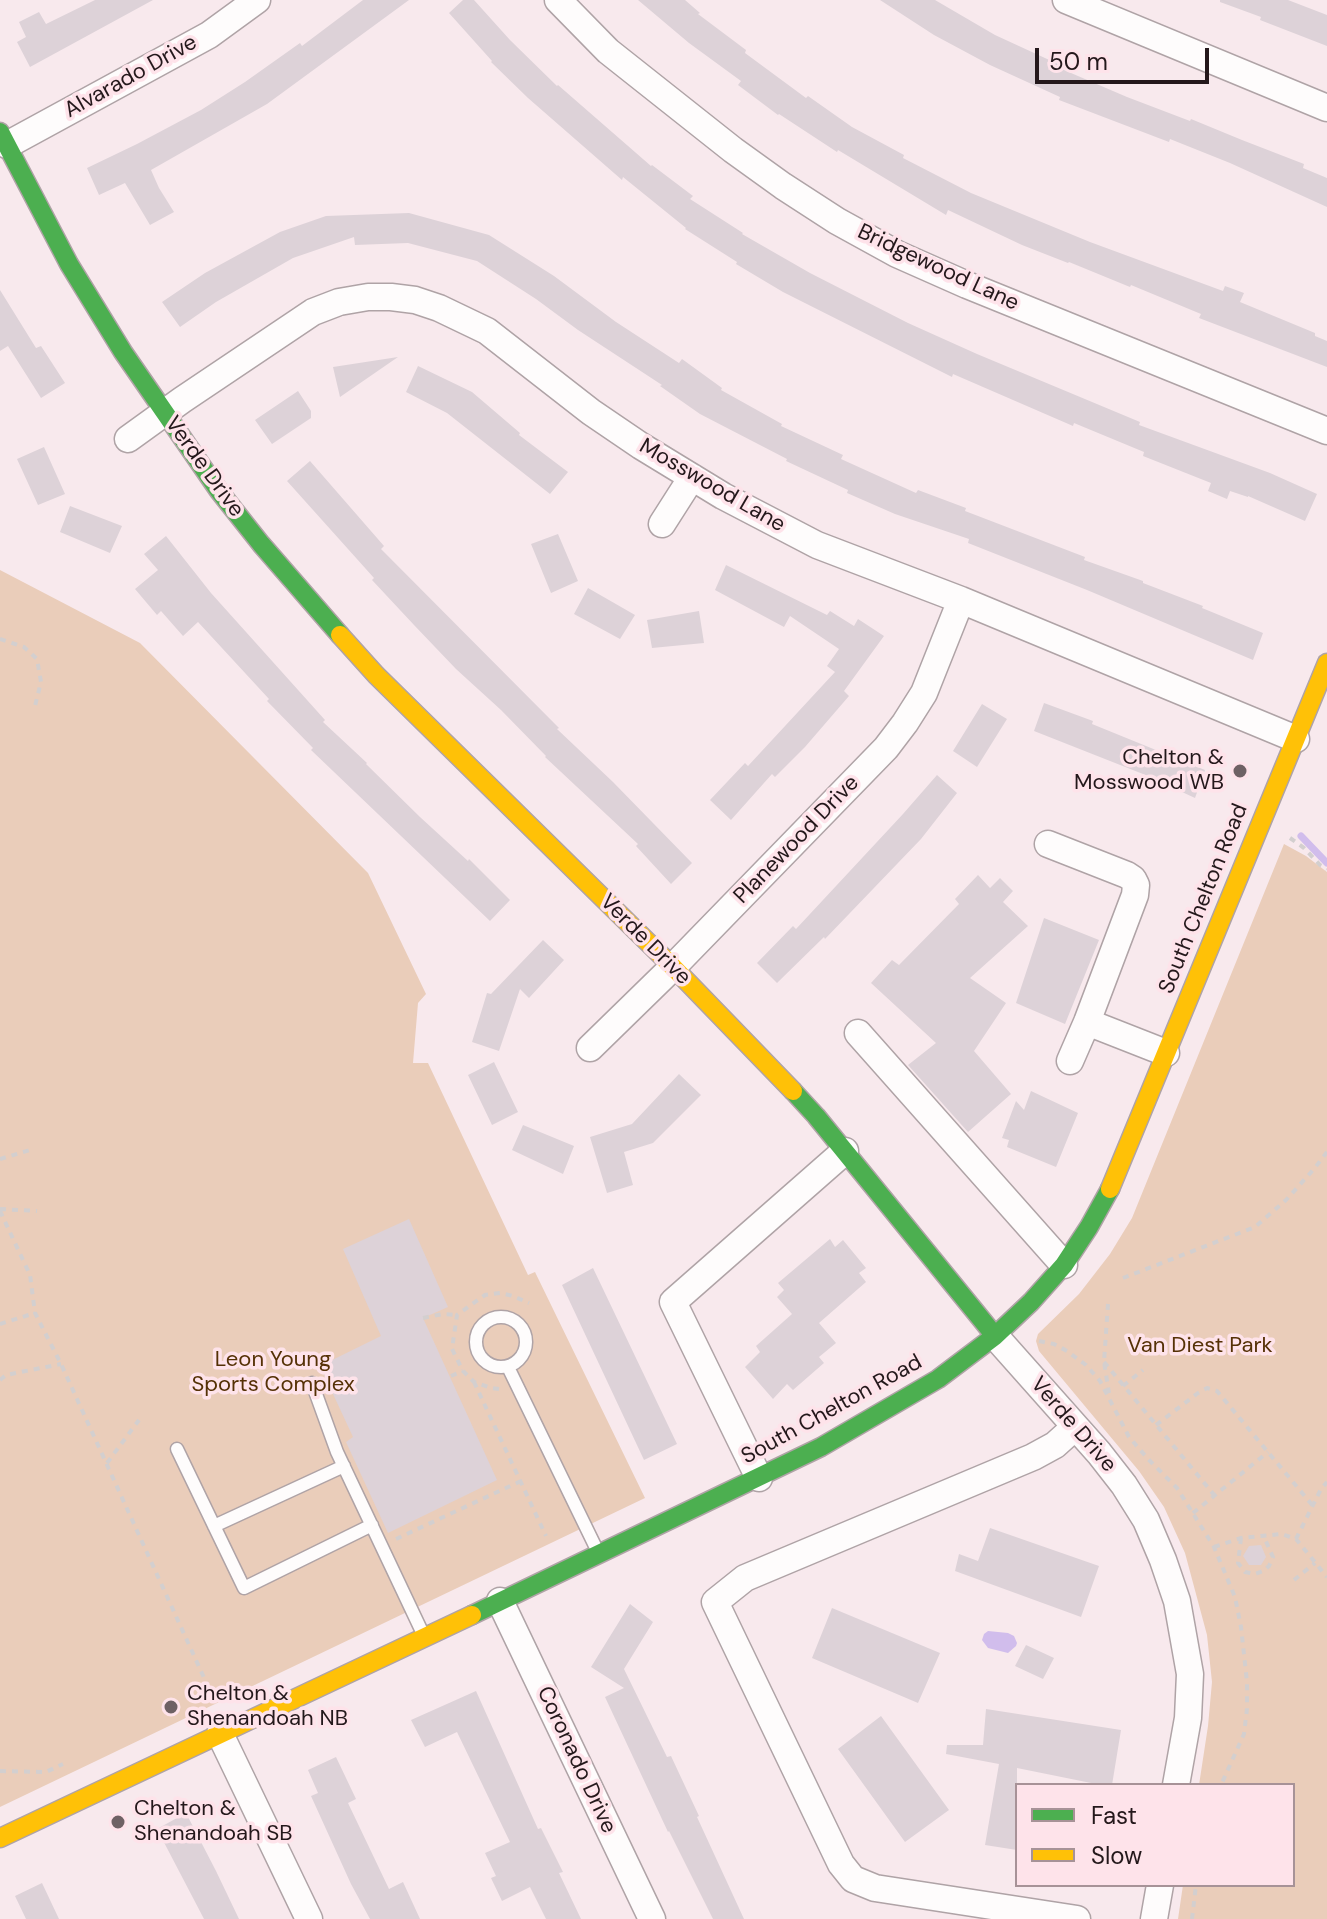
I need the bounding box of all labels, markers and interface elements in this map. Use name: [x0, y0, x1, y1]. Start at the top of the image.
street label: Alvarado Drive: [60, 30, 202, 124]
scale bar: [1039, 32, 1213, 82]
text: 50 m: [1049, 46, 1108, 77]
street label: Bridgewood Lane: [853, 219, 1023, 317]
street label: Verde Drive: [159, 412, 249, 522]
street label: Mosswood Lane: [634, 434, 790, 538]
place label: Chelton & Mosswood WB: [1074, 745, 1224, 796]
marker: Chelton & Mosswood WB: [1231, 762, 1249, 780]
street label: Planewood Drive: [729, 770, 865, 910]
street label: South Chelton Road: [1154, 800, 1254, 998]
street label: Verde Drive: [594, 889, 696, 991]
park label: Van Diest Park: [1127, 1333, 1273, 1359]
park label: Leon Young Sports Complex: [191, 1347, 355, 1398]
street label: South Chelton Road: [737, 1349, 927, 1471]
street label: Verde Drive: [1024, 1372, 1122, 1478]
place label: Chelton & Shenandoah NB: [187, 1681, 348, 1732]
street label: Coronado Drive: [530, 1682, 622, 1838]
marker: Chelton & Shenandoah NB: [162, 1698, 180, 1716]
legend: [1015, 1783, 1295, 1887]
place label: Chelton & Shenandoah SB: [134, 1796, 292, 1848]
text: Fast: [1091, 1800, 1137, 1831]
marker: Chelton & Shenandoah SB: [109, 1813, 127, 1831]
text: Slow: [1091, 1840, 1142, 1871]

